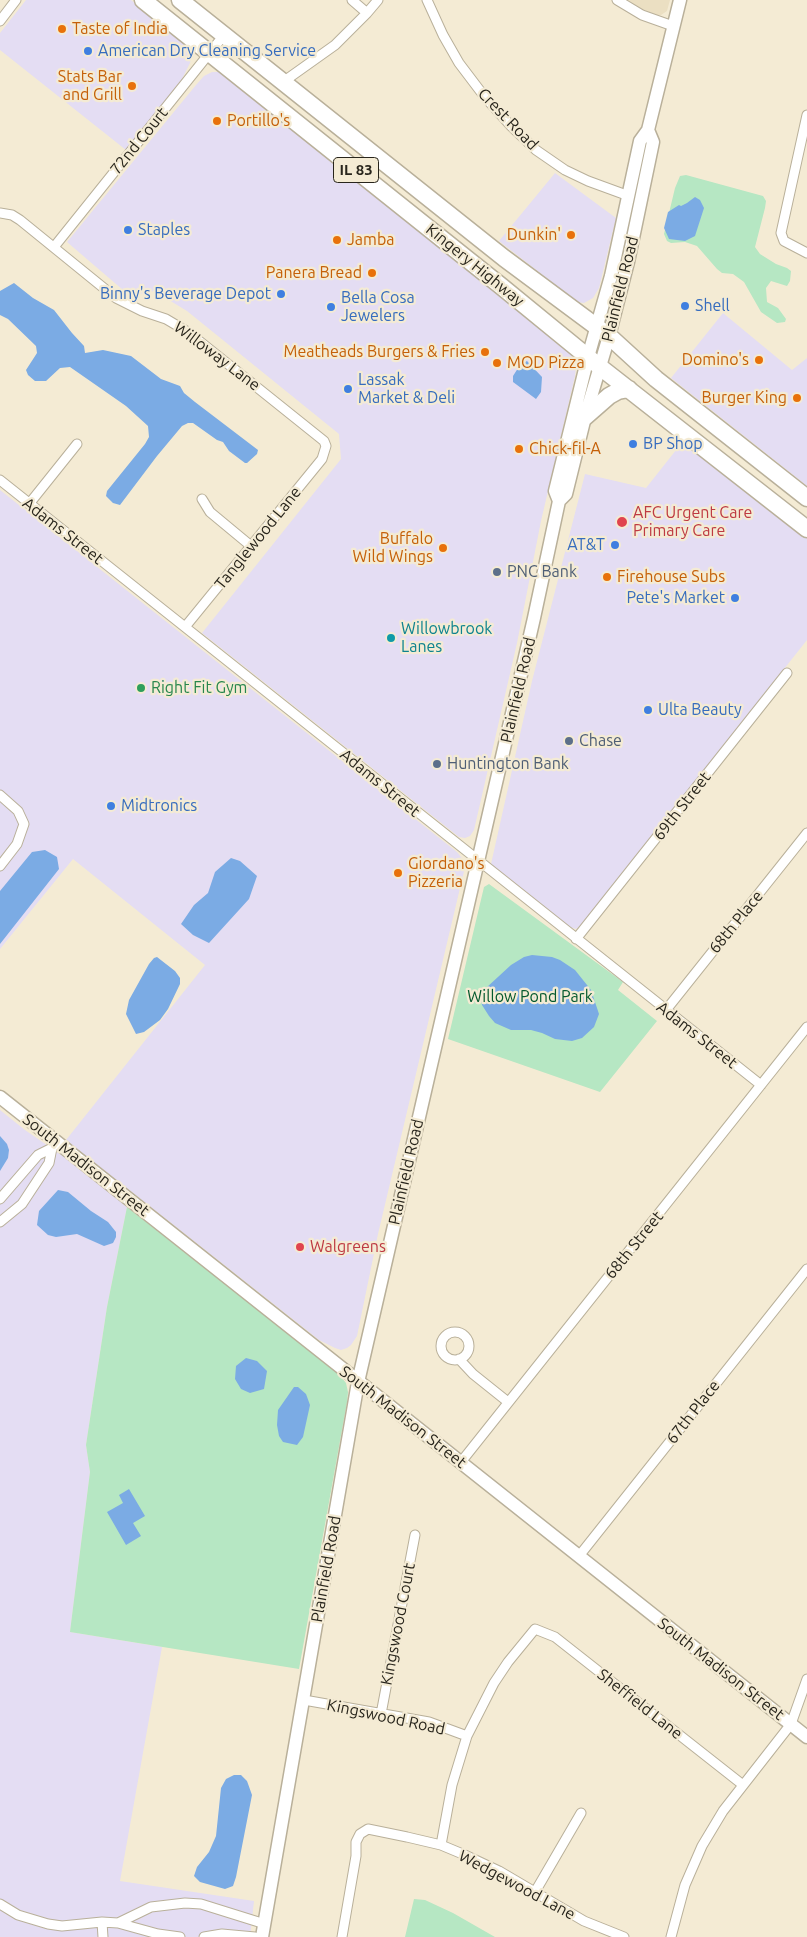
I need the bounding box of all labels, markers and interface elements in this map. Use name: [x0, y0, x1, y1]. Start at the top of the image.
place label: Taste of India: [72, 19, 168, 39]
marker: Taste of India: [56, 23, 68, 35]
place label: American Dry Cleaning Service: [98, 41, 316, 61]
marker: American Dry Cleaning Service: [82, 45, 94, 57]
place label: Stats Bar and Grill: [58, 67, 122, 105]
marker: Stats Bar and Grill: [126, 80, 138, 92]
street label: Crest Road: [474, 84, 542, 154]
street label: 72nd Court: [106, 104, 172, 178]
place label: Portillo's: [227, 111, 290, 131]
marker: Portillo's: [211, 115, 223, 127]
road number: IL 83: [334, 158, 378, 182]
place label: Staples: [138, 220, 190, 240]
street label: Kingery Highway: [422, 220, 528, 310]
marker: Staples: [122, 224, 134, 236]
place label: Dunkin': [507, 225, 561, 245]
marker: Dunkin': [565, 229, 577, 241]
place label: Jamba: [347, 230, 394, 250]
marker: Jamba: [331, 234, 343, 246]
street label: Plainfield Road: [598, 234, 642, 344]
place label: Panera Bread: [266, 263, 362, 283]
marker: Panera Bread: [366, 267, 378, 279]
place label: Binny's Beverage Depot: [100, 284, 271, 304]
marker: Binny's Beverage Depot: [275, 288, 287, 300]
place label: Bella Cosa Jewelers: [341, 288, 415, 326]
place label: Shell: [695, 296, 730, 316]
marker: Shell: [679, 300, 691, 312]
marker: Bella Cosa Jewelers: [325, 301, 337, 313]
street label: Willoway Lane: [170, 317, 264, 395]
place label: Meatheads Burgers & Fries: [284, 342, 475, 362]
marker: Meatheads Burgers & Fries: [479, 346, 491, 358]
place label: Domino's: [682, 350, 749, 370]
place label: MOD Pizza: [507, 353, 585, 373]
marker: Domino's: [753, 354, 765, 366]
marker: MOD Pizza: [491, 357, 503, 369]
place label: Lassak Market & Deli: [358, 370, 455, 408]
marker: Lassak Market & Deli: [342, 383, 354, 395]
place label: Burger King: [702, 388, 787, 408]
marker: Burger King: [791, 392, 803, 404]
place label: BP Shop: [643, 434, 703, 454]
marker: BP Shop: [627, 438, 639, 450]
place label: Chick-fil-A: [529, 439, 601, 459]
marker: Chick-fil-A: [513, 443, 525, 455]
street label: Tanglewood Lane: [211, 483, 305, 593]
street label: Adams Street: [19, 494, 107, 568]
place label: AFC Urgent Care Primary Care: [633, 503, 752, 541]
marker: AFC Urgent Care Primary Care: [615, 515, 629, 529]
place label: Buffalo Wild Wings: [352, 529, 433, 567]
place label: AT&T: [567, 535, 605, 555]
marker: AT&T: [609, 539, 621, 551]
marker: Buffalo Wild Wings: [437, 542, 449, 554]
place label: PNC Bank: [507, 562, 577, 582]
marker: PNC Bank: [491, 566, 503, 578]
place label: Firehouse Subs: [617, 567, 725, 587]
marker: Firehouse Subs: [601, 571, 613, 583]
place label: Pete's Market: [626, 588, 725, 608]
marker: Pete's Market: [729, 592, 741, 604]
place label: Willowbrook Lanes: [401, 619, 492, 657]
marker: Willowbrook Lanes: [385, 632, 397, 644]
street label: Plainfield Road: [497, 635, 539, 745]
place label: Right Fit Gym: [151, 678, 247, 698]
marker: Right Fit Gym: [135, 682, 147, 694]
place label: Ulta Beauty: [658, 700, 742, 720]
marker: Ulta Beauty: [642, 704, 654, 716]
place label: Chase: [579, 731, 622, 751]
marker: Chase: [563, 735, 575, 747]
street label: Adams Street: [336, 745, 424, 821]
place label: Huntington Bank: [447, 754, 569, 774]
marker: Huntington Bank: [431, 758, 443, 770]
street label: 69th Street: [649, 768, 715, 844]
place label: Midtronics: [121, 796, 197, 816]
marker: Midtronics: [105, 800, 117, 812]
place label: Giordano's Pizzeria: [408, 854, 484, 892]
marker: Giordano's Pizzeria: [392, 867, 404, 879]
street label: 68th Place: [705, 887, 767, 957]
park label: Willow Pond Park: [467, 987, 593, 1007]
street label: Adams Street: [653, 998, 741, 1072]
street label: South Madison Street: [19, 1110, 153, 1220]
street label: Plainfield Road: [385, 1117, 427, 1227]
street label: 68th Street: [601, 1207, 667, 1283]
place label: Walgreens: [310, 1237, 386, 1257]
marker: Walgreens: [294, 1241, 306, 1253]
street label: South Madison Street: [336, 1362, 470, 1472]
street label: 67th Place: [662, 1376, 724, 1448]
street label: Plainfield Road: [307, 1514, 345, 1624]
street label: Kingswood Court: [377, 1561, 419, 1687]
street label: South Madison Street: [654, 1614, 788, 1724]
street label: Sheffield Lane: [594, 1665, 686, 1743]
street label: Kingswood Road: [325, 1695, 447, 1739]
street label: Wedgewood Lane: [455, 1846, 579, 1924]

